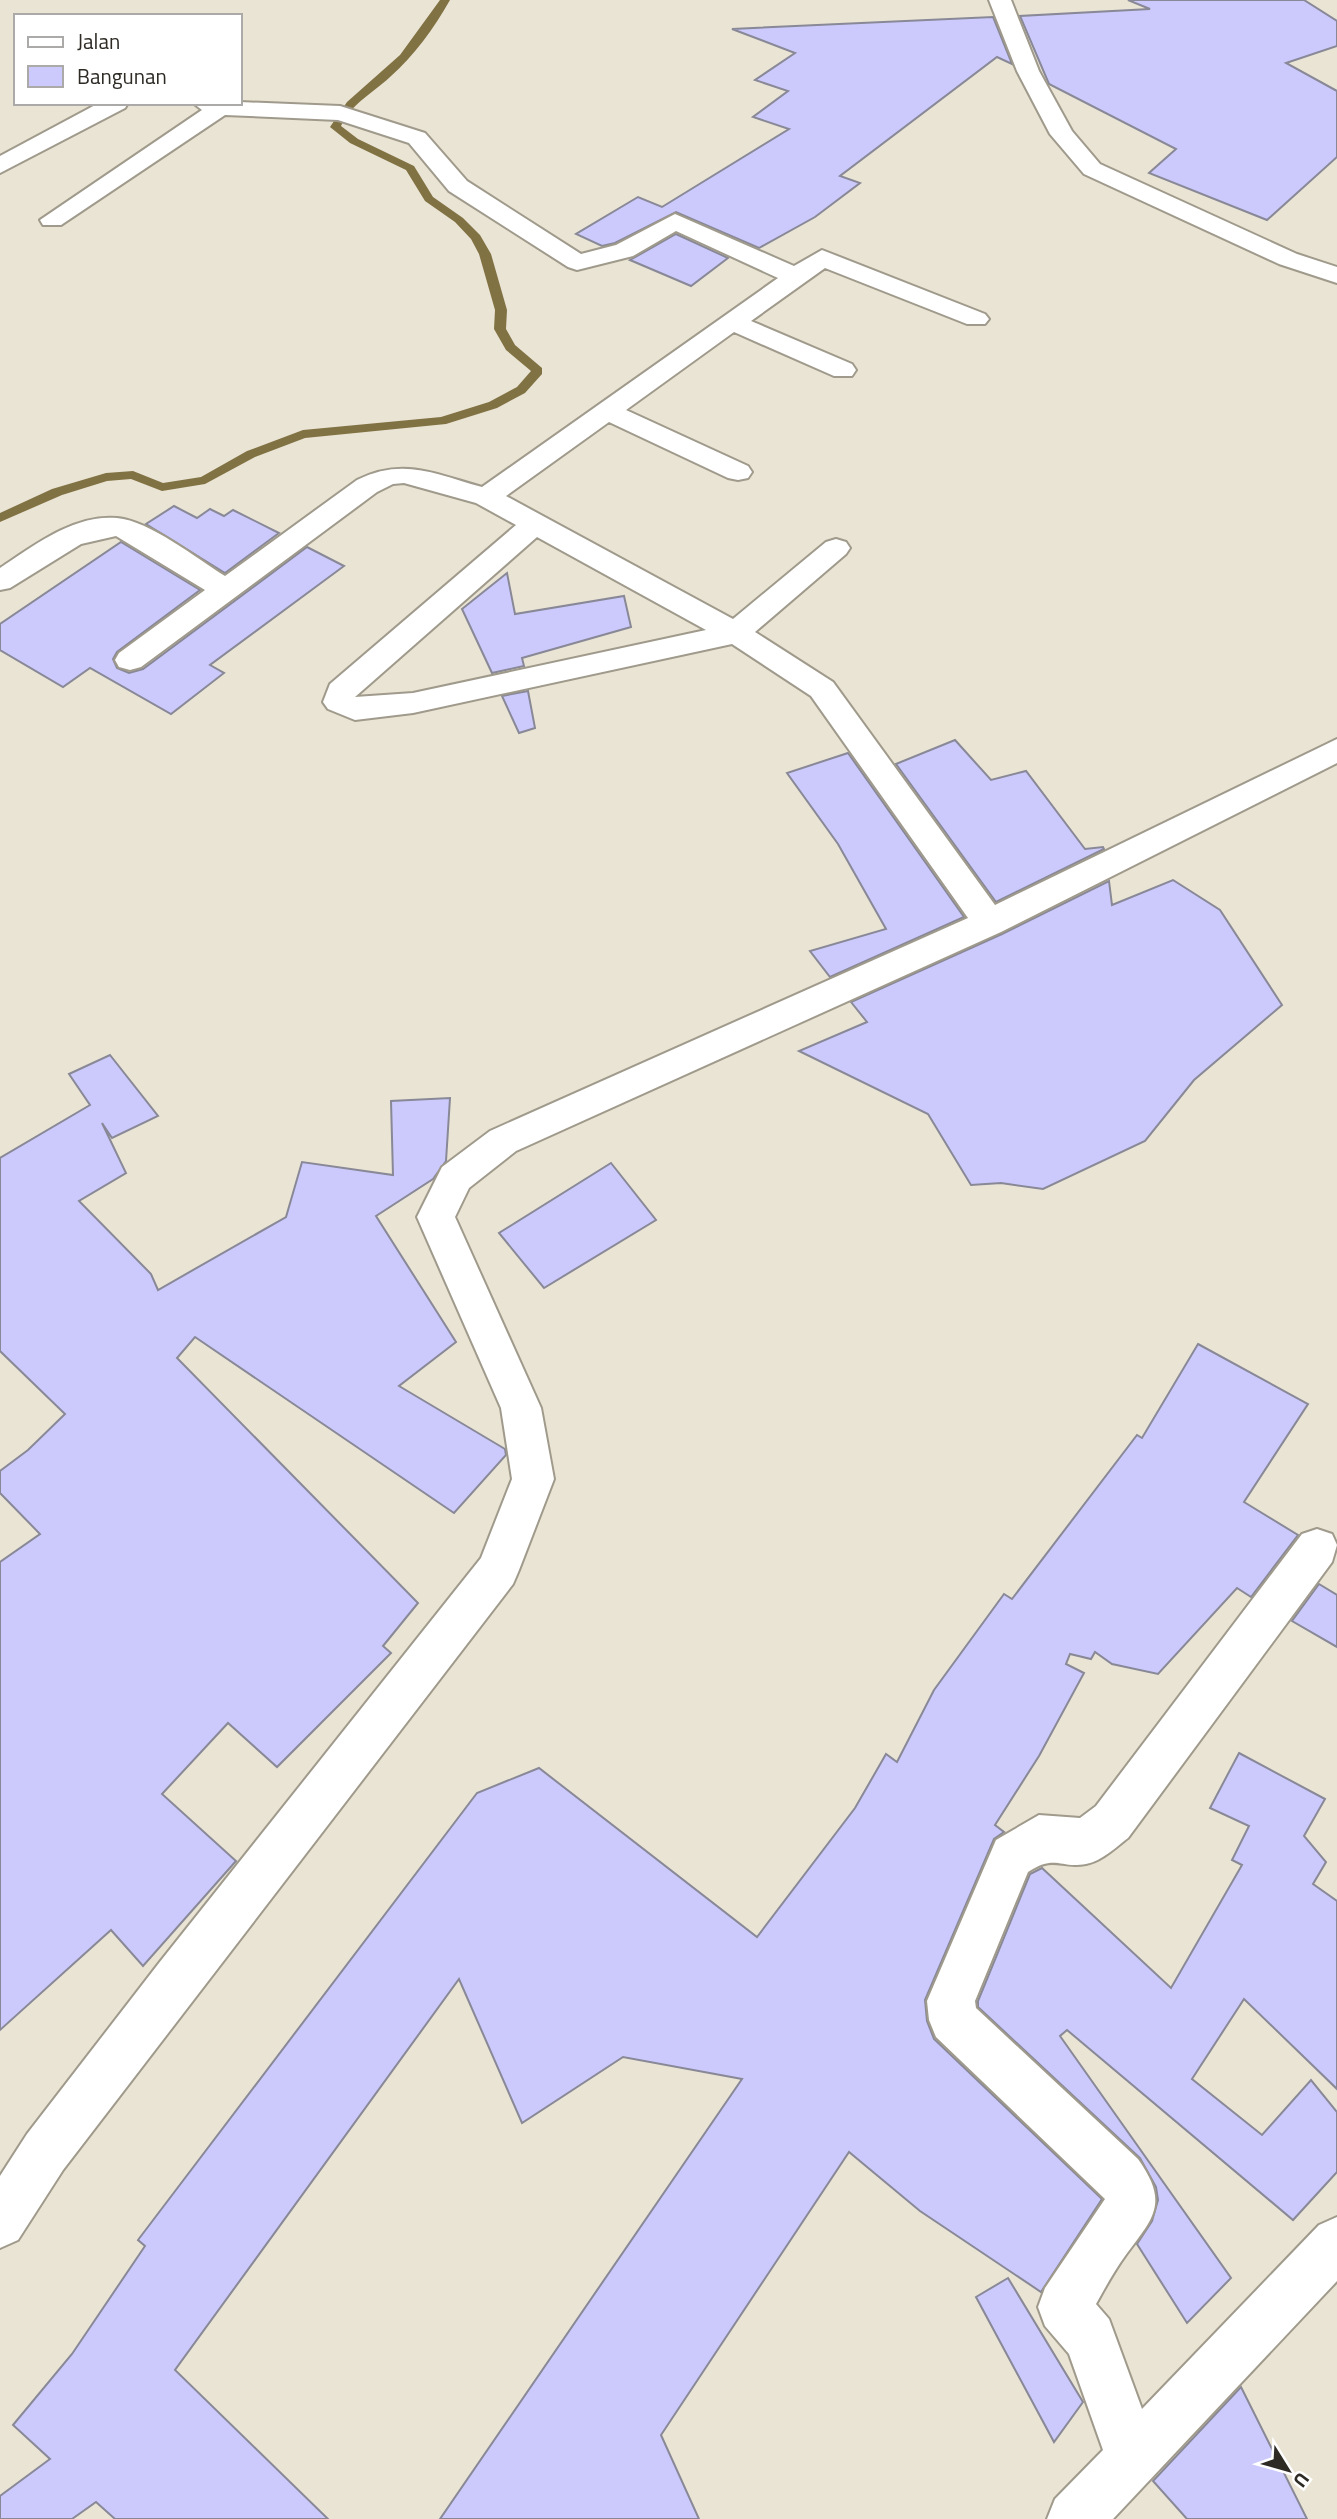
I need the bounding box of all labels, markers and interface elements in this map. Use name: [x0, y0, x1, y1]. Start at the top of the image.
legend: [14, 14, 242, 105]
text: Jalan: [77, 25, 120, 57]
text: Bangunan: [77, 60, 167, 92]
north arrow: [1253, 2435, 1323, 2505]
text: U: [1287, 2467, 1317, 2494]

